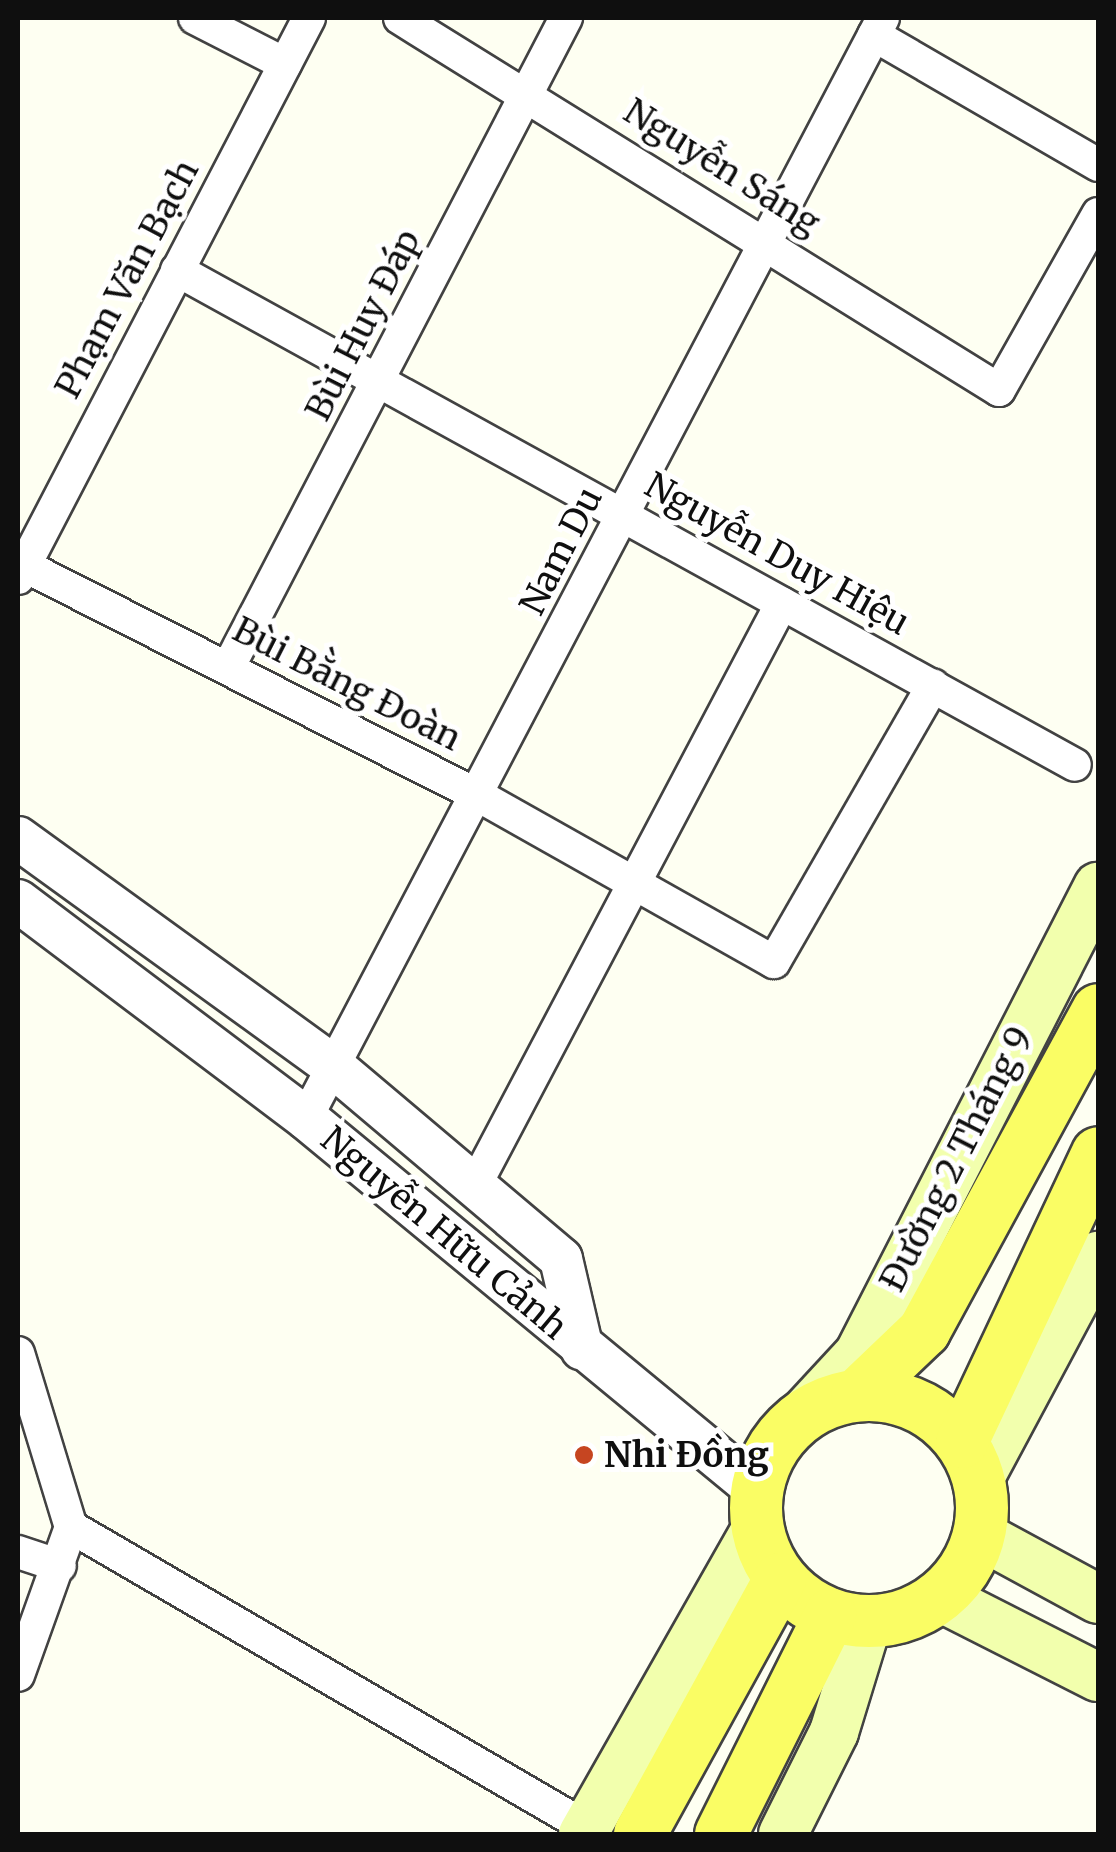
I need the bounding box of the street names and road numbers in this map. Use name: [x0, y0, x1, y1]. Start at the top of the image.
street label: Nguyễn Sáng: [616, 90, 828, 244]
street label: Phạm Văn Bạch: [47, 153, 207, 405]
street label: Bùi Huy Đáp: [297, 223, 429, 427]
street label: Nguyễn Duy Hiệu: [638, 464, 916, 644]
street label: Nam Du: [511, 480, 611, 622]
street label: Bùi Bằng Đoàn: [226, 609, 468, 759]
street label: Đường 2 Tháng 9: [871, 1020, 1041, 1298]
street label: Nguyễn Hữu Cảnh: [313, 1118, 575, 1348]

